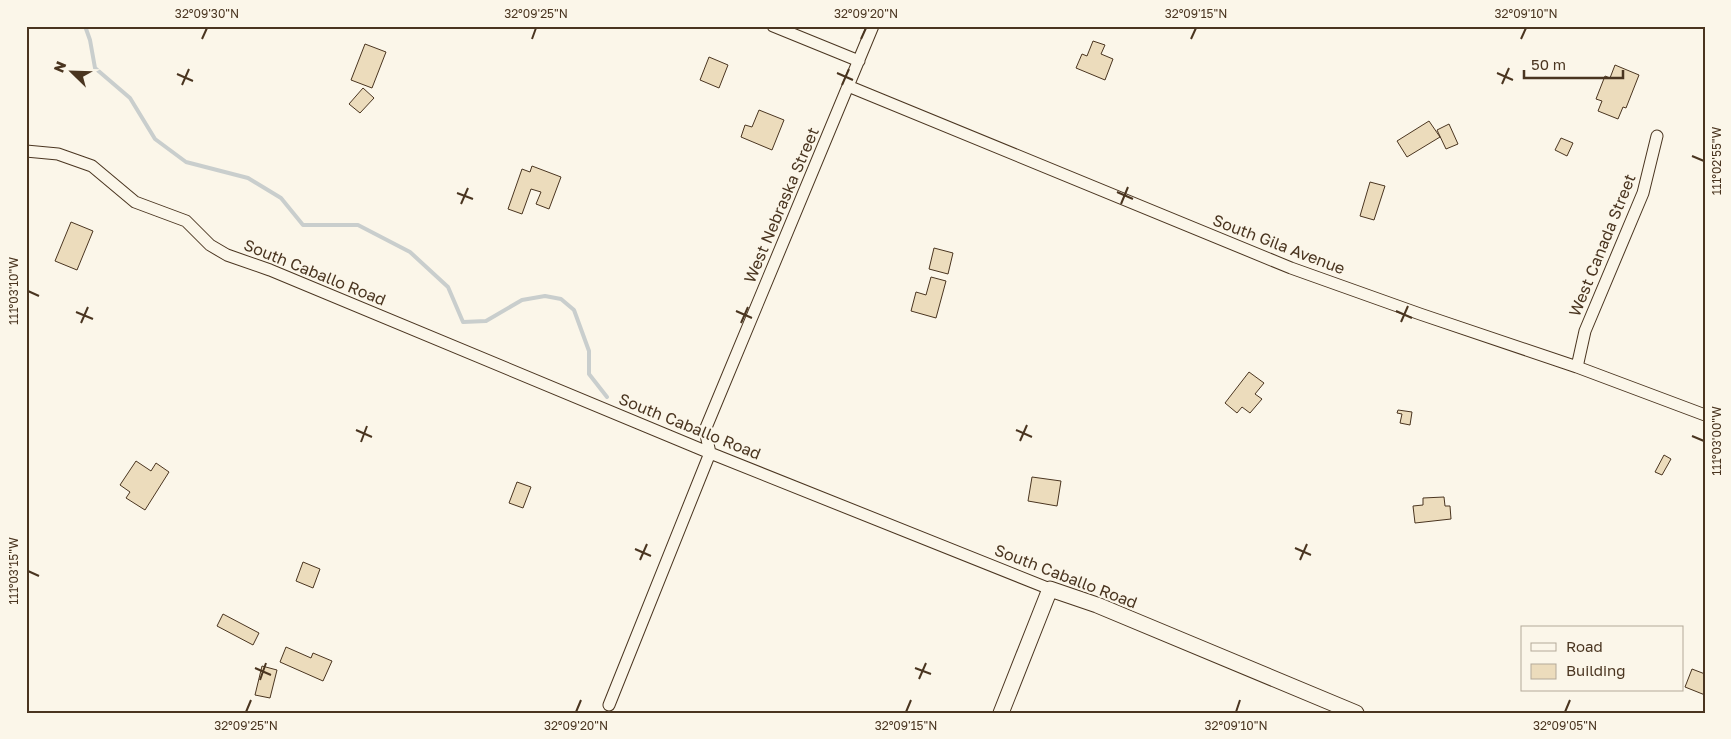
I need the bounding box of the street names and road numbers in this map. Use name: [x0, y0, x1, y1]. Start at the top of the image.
street label: West Nebraska Street: [739, 124, 823, 286]
street label: West Canada Street: [1564, 171, 1640, 319]
street label: South Gila Avenue: [1210, 210, 1348, 278]
street label: South Caballo Road: [241, 234, 389, 310]
street label: South Caballo Road: [616, 388, 764, 464]
street label: South Caballo Road: [992, 540, 1140, 612]

